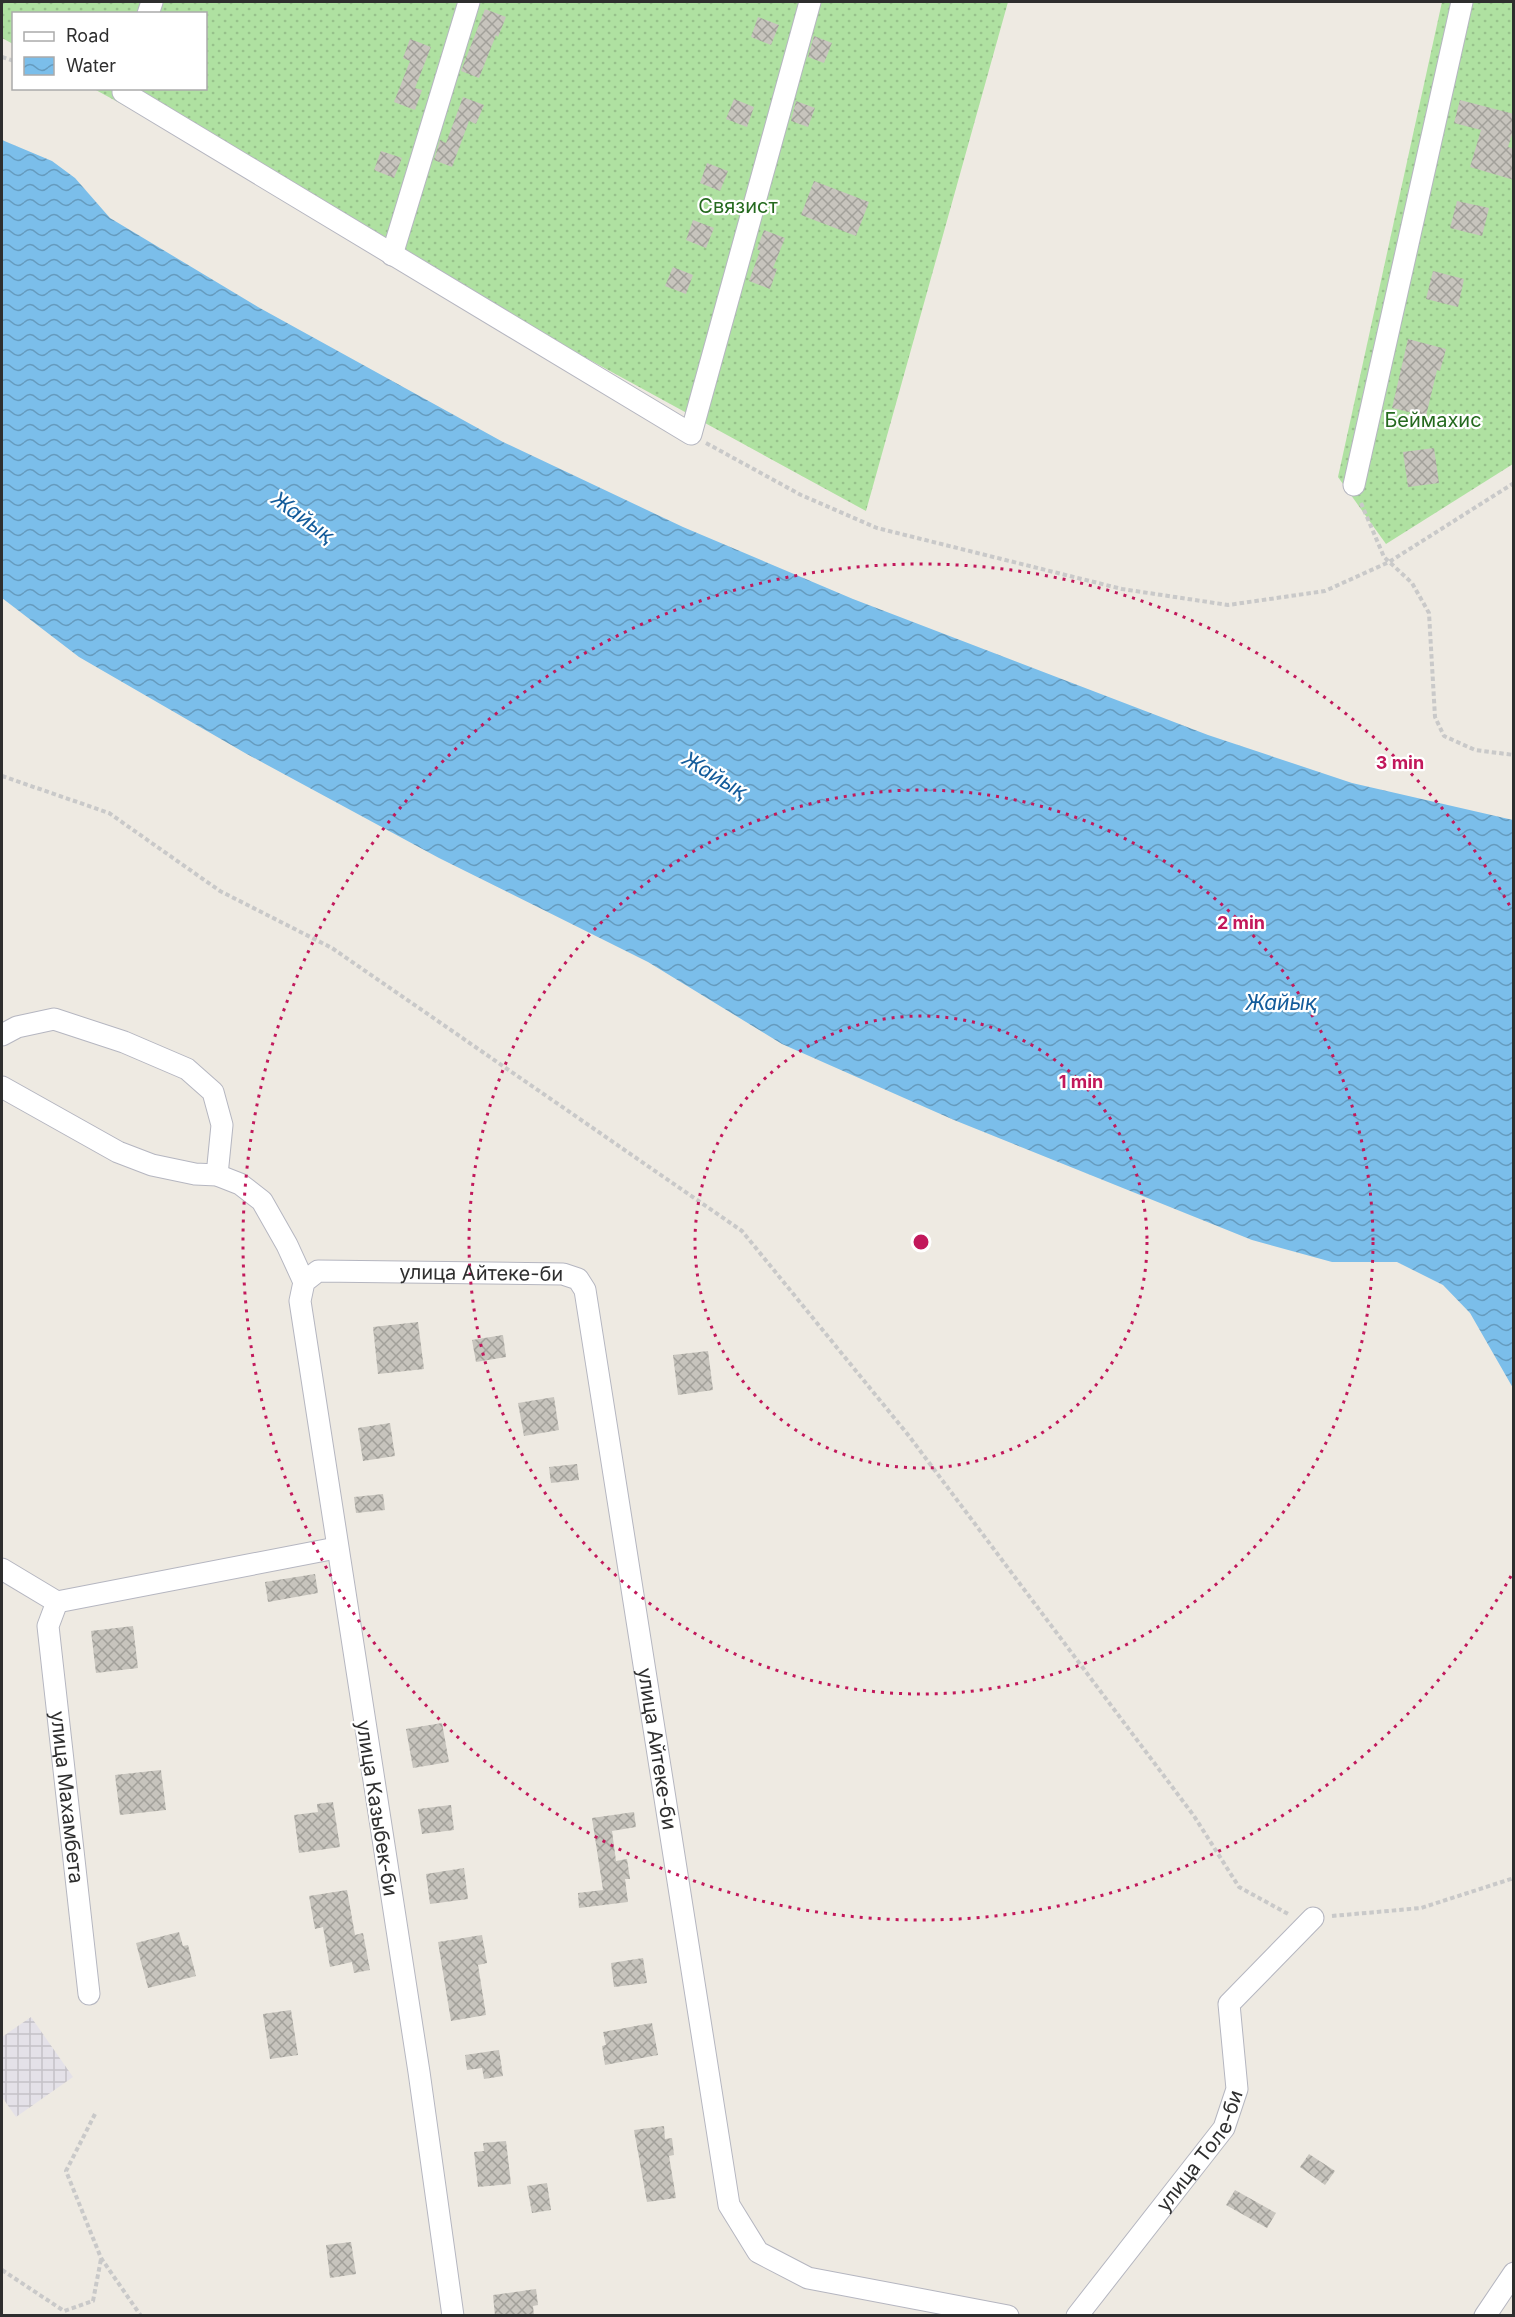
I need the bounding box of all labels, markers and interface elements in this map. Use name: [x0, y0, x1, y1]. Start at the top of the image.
legend: [12, 12, 207, 90]
text: Road: [66, 25, 109, 46]
text: Water: [66, 55, 116, 76]
park label: Связист: [698, 194, 778, 218]
park label: Беймахис: [1384, 408, 1482, 432]
water label: Жайық: [266, 485, 339, 548]
water label: Жайық: [677, 745, 752, 804]
text: 3 min: [1376, 752, 1424, 773]
text: 2 min: [1217, 912, 1265, 933]
water label: Жайық: [1244, 990, 1317, 1015]
text: 1 min: [1059, 1071, 1103, 1092]
centre of rings: [911, 1232, 931, 1252]
street label: улица Айтеке-би: [399, 1260, 563, 1286]
street label: улица Айтеке-би: [633, 1666, 682, 1832]
street label: улица Махамбета: [46, 1710, 89, 1885]
street label: улица Казыбек-би: [351, 1718, 403, 1898]
street label: улица Толе-би: [1151, 2087, 1248, 2216]

